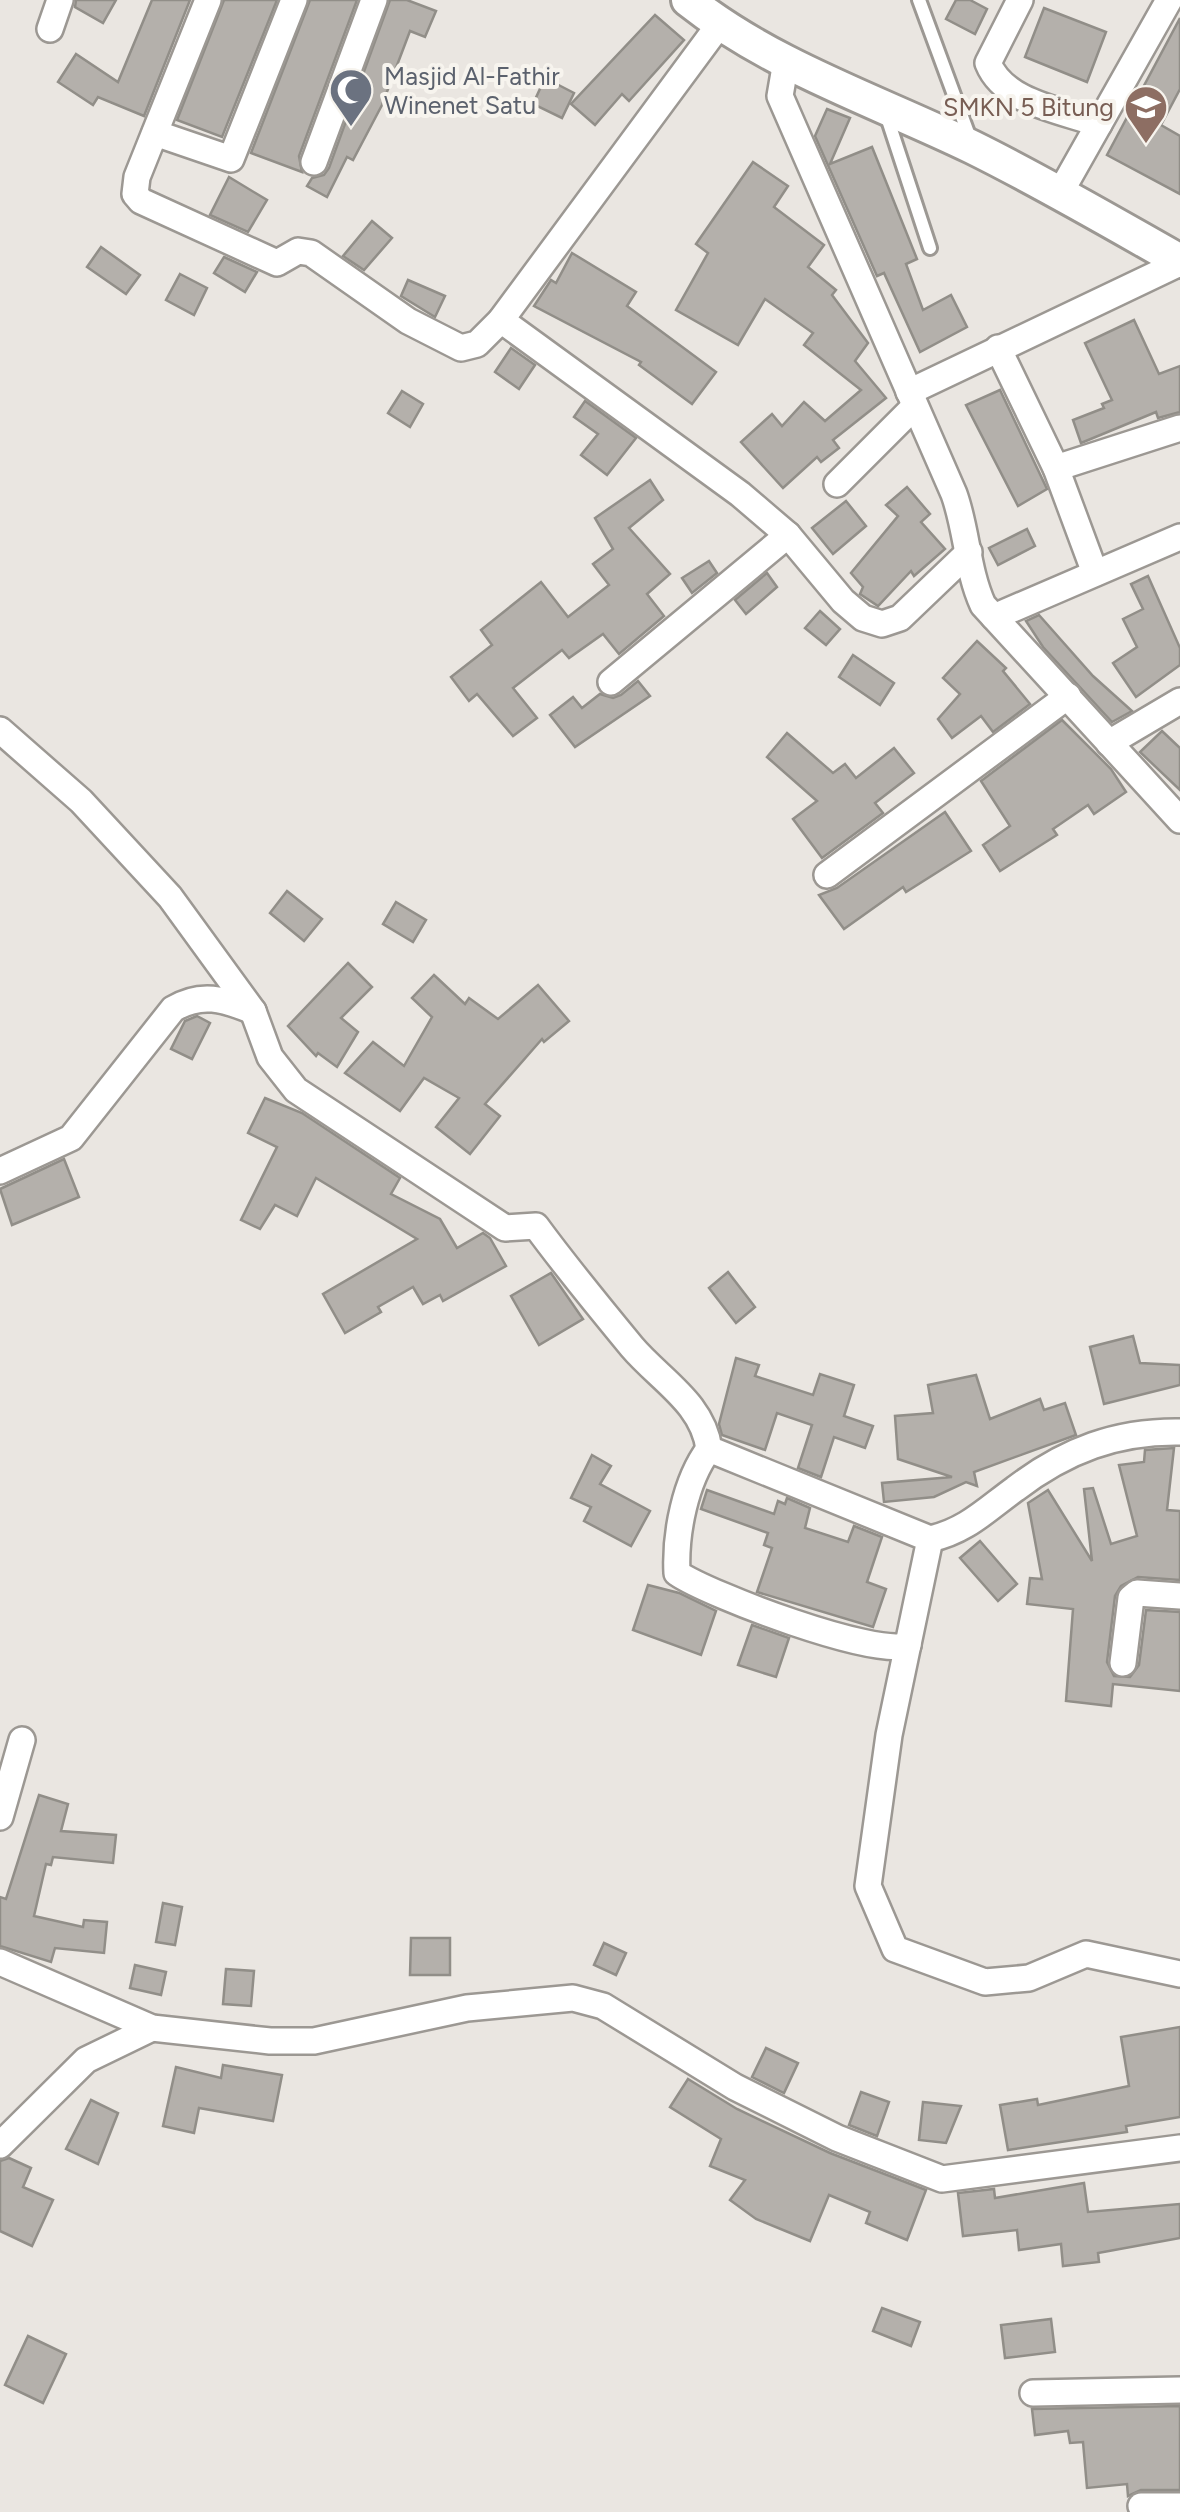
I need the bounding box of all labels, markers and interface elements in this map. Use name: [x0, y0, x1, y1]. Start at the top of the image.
place label: Masjid Al-Fathir Winenet Satu: [384, 61, 560, 120]
mosque icon: Masjid Al-Fathir Winenet Satu: [328, 67, 374, 128]
school or university icon: SMKN 5 Bitung: [1123, 84, 1169, 145]
place label: SMKN 5 Bitung: [943, 92, 1114, 122]

